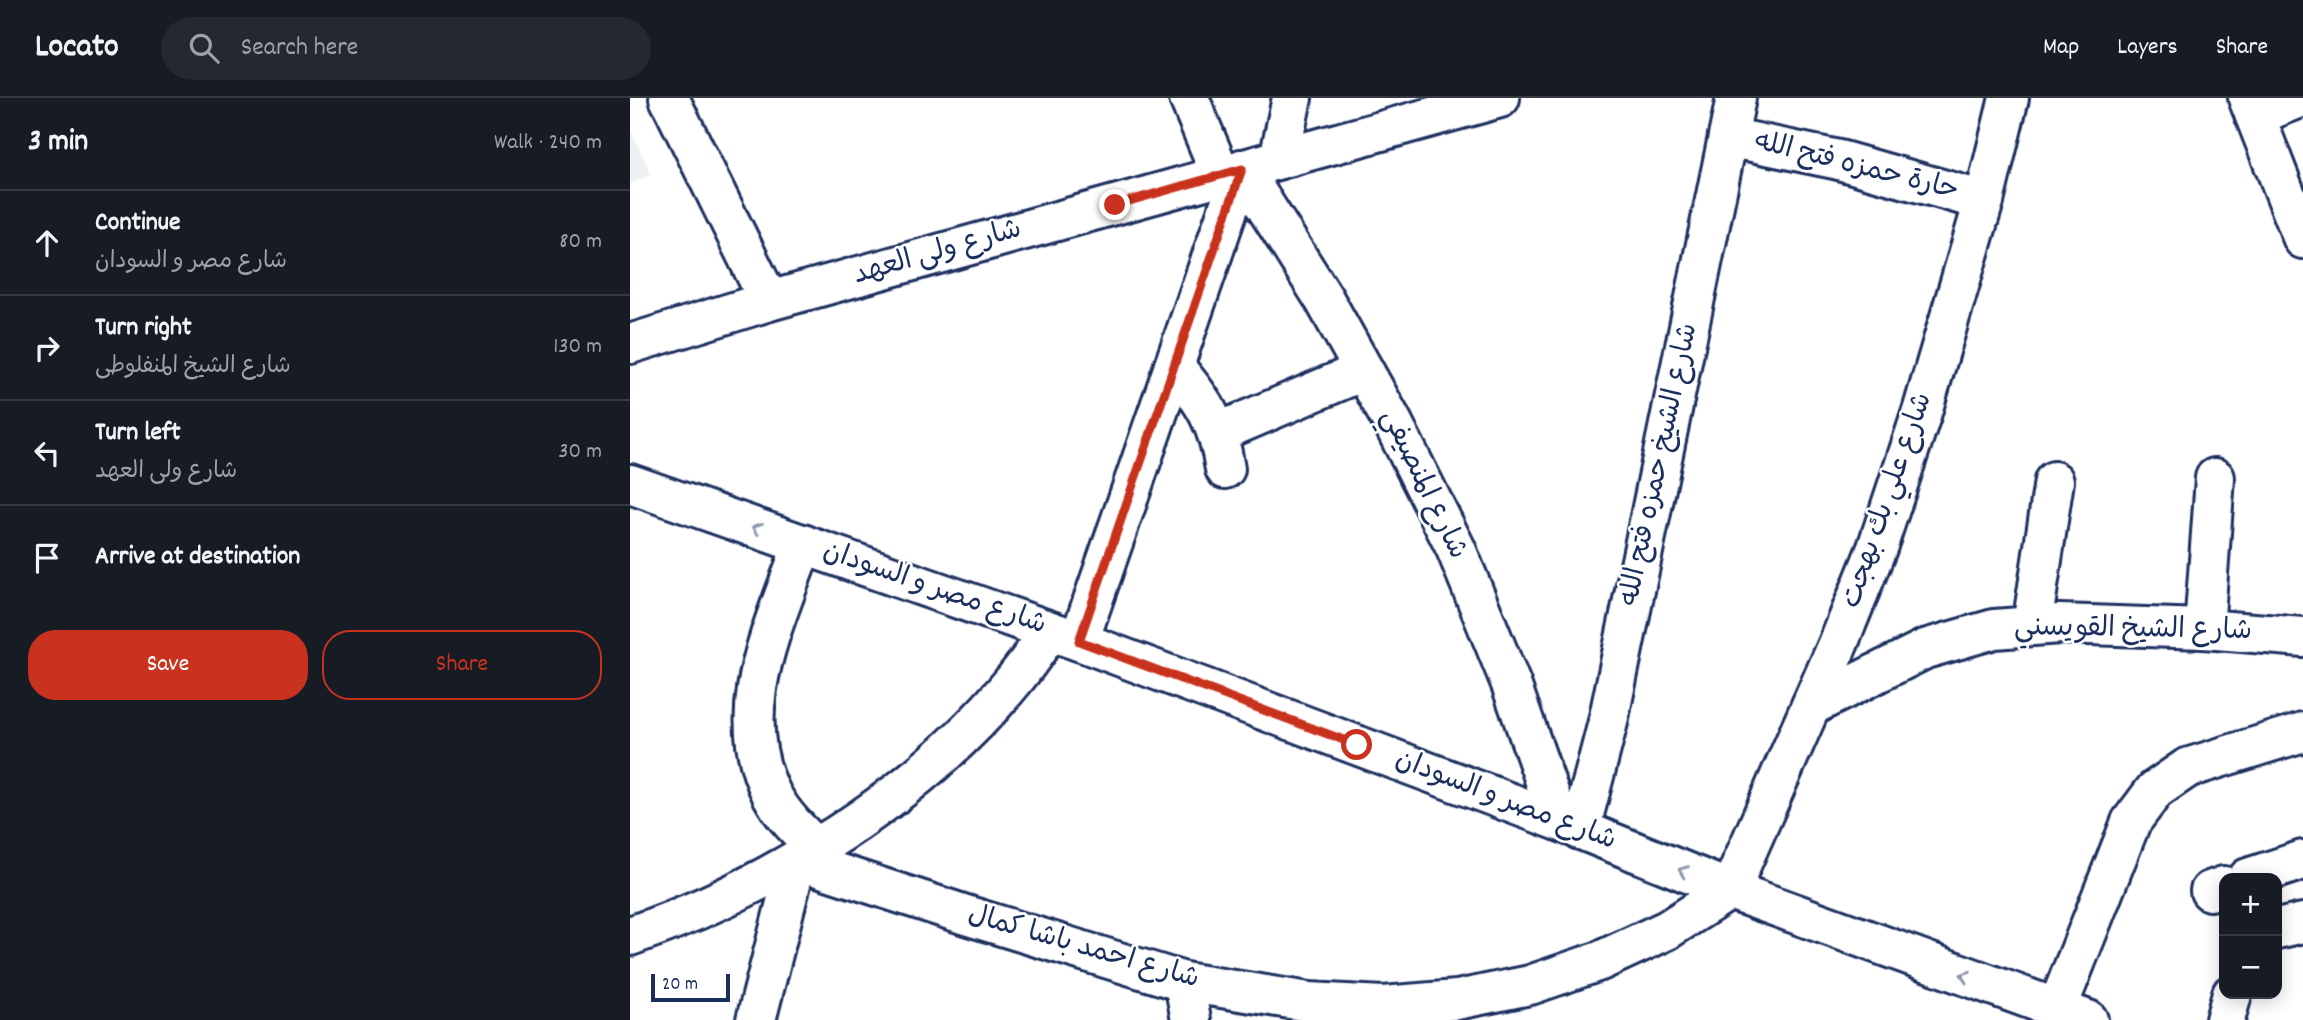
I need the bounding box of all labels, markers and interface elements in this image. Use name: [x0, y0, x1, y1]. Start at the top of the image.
search box: [161, 17, 651, 80]
text: Locato: [35, 25, 119, 72]
icon: search: [185, 29, 223, 67]
text: Search here: [241, 30, 358, 67]
text: Map: [2043, 31, 2079, 65]
text: Layers: [2117, 31, 2178, 65]
text: Share: [2216, 31, 2268, 65]
text: 3 min: [28, 122, 88, 165]
street label: حارة حمزه فتح الله: [1750, 123, 1962, 213]
text: Walk · 240 m: [494, 127, 602, 160]
route end: [1099, 189, 1130, 220]
text: Continue: [95, 205, 180, 242]
street label: شارع ولى العهد: [849, 211, 1027, 297]
icon: ahead: [28, 224, 66, 262]
text: 80 m: [559, 226, 602, 259]
text: شارع مصر و السودان: [95, 246, 287, 279]
text: Turn right: [95, 310, 192, 347]
street label: شارع الشيخ حمزه فتح الله: [1611, 320, 1711, 610]
icon: right: [28, 329, 66, 367]
text: 130 m: [553, 331, 602, 364]
text: شارع الشيخ المنفلوطى: [95, 351, 291, 384]
street label: شارع علي بك بهجت: [1833, 388, 1945, 614]
street label: شارع المنصيفي: [1368, 403, 1476, 567]
text: Turn left: [95, 415, 181, 452]
icon: left: [28, 434, 66, 472]
text: 30 m: [558, 436, 602, 469]
text: شارع ولى العهد: [95, 456, 237, 489]
one-way arrow: [752, 522, 764, 536]
street label: شارع مصر و السودان: [817, 533, 1051, 647]
icon: arrive: [28, 539, 66, 577]
text: Arrive at destination: [95, 539, 300, 576]
street label: شارع الشيخ القويسني: [2014, 609, 2252, 653]
button: Save: [28, 630, 308, 700]
button: Share: [322, 630, 602, 700]
route start: [1341, 729, 1372, 760]
street label: شارع مصر و السودان: [1389, 741, 1621, 863]
one-way arrow: [1677, 866, 1689, 880]
map controls: [2219, 873, 2282, 999]
button: +: [2219, 873, 2282, 936]
street label: شارع احمد باشا كمال: [963, 897, 1203, 1001]
button: −: [2219, 936, 2282, 999]
one-way arrow: [1959, 970, 1971, 984]
scale bar: [651, 971, 730, 1003]
text: 20 m: [662, 972, 698, 999]

